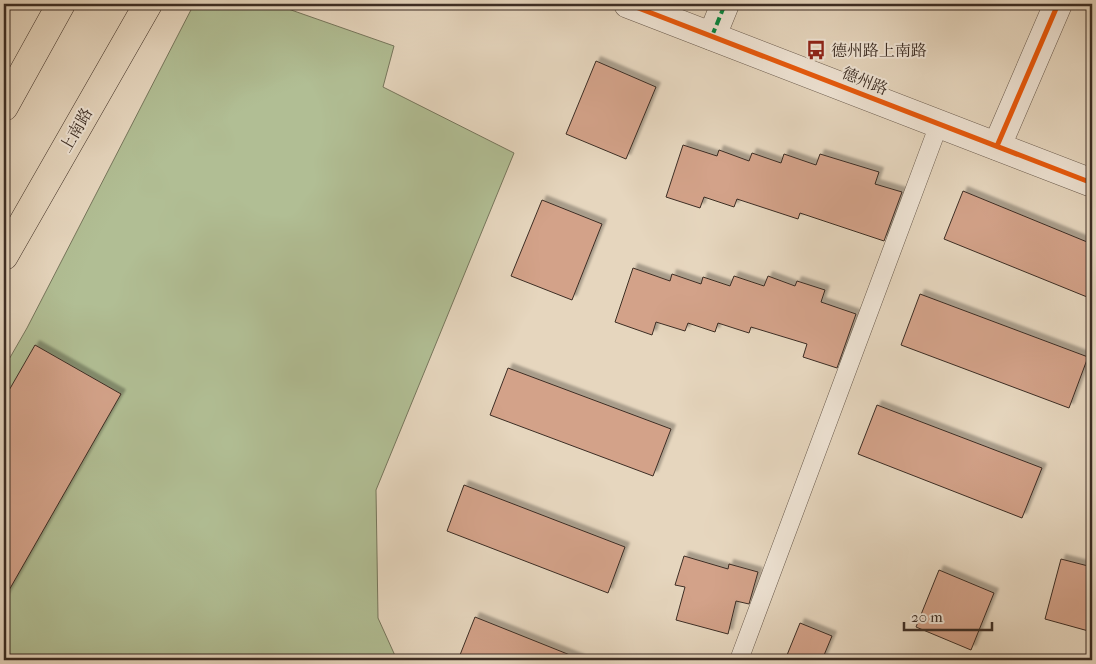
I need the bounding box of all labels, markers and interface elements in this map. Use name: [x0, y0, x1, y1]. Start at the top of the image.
bus stop icon: 德州路上南路: [805, 39, 827, 61]
place label: 德州路上南路: [831, 41, 927, 60]
street label: 德州路: [839, 63, 891, 99]
street label: 上南路: [56, 104, 96, 156]
scale bar: [904, 599, 991, 631]
text: 20 m: [911, 608, 943, 626]

